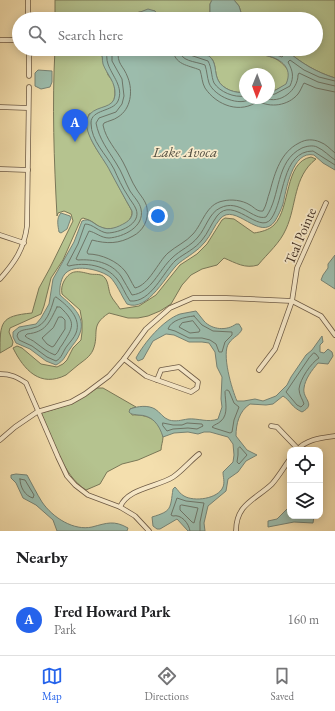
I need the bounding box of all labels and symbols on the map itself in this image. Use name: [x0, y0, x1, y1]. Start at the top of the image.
north arrow: [239, 68, 275, 104]
pin: A: [62, 109, 88, 142]
water label: Lake Avoca: [152, 142, 217, 161]
street label: Teal Pointe: [280, 204, 320, 267]
your location: [148, 206, 168, 226]

